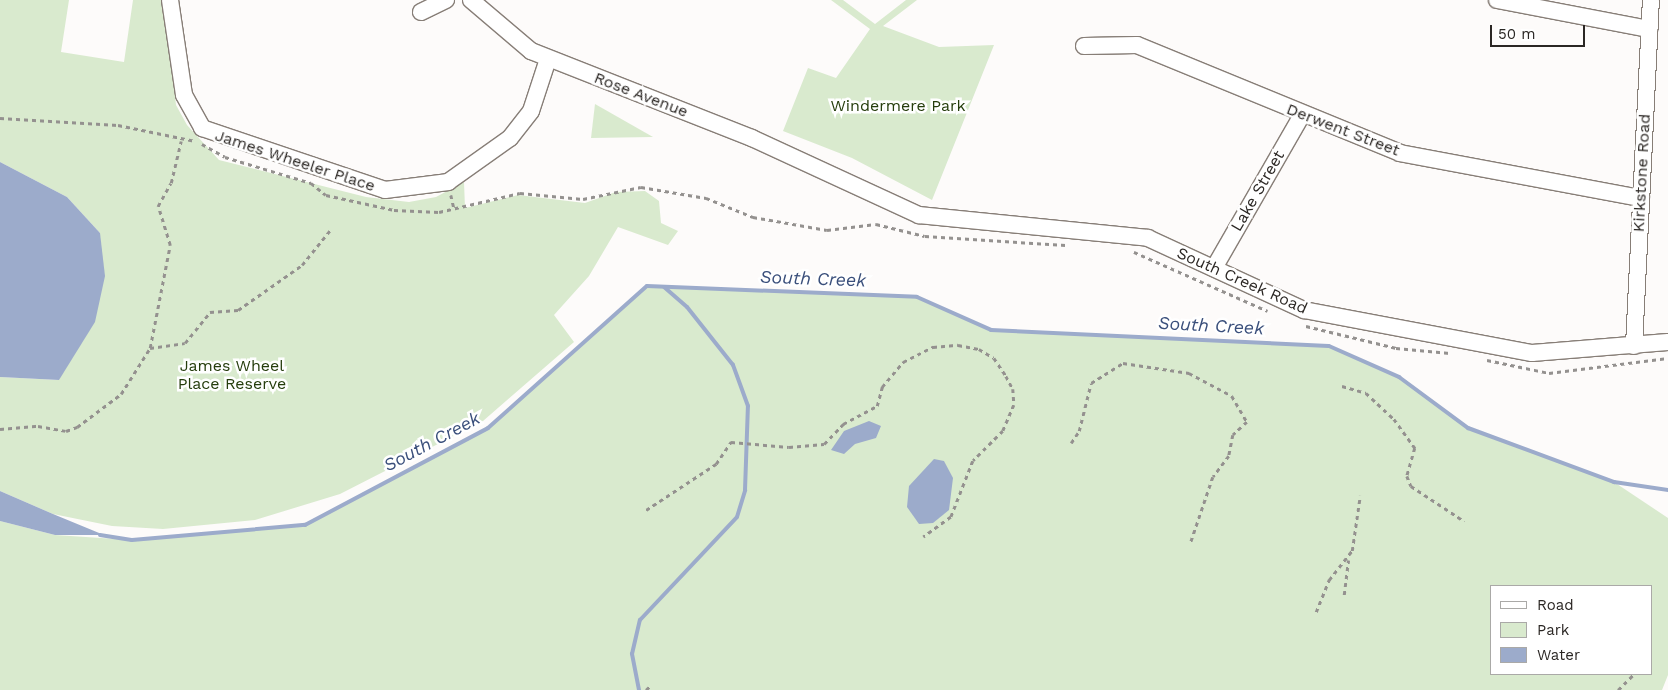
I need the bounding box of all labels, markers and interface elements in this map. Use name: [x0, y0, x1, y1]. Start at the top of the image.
scale bar: [1493, 15, 1588, 47]
text: 50 m: [1498, 25, 1535, 43]
street label: Rose Avenue: [591, 68, 691, 122]
park label: Windermere Park: [830, 96, 966, 116]
street label: Derwent Street: [1284, 100, 1402, 160]
street label: Kirkstone Road: [1629, 113, 1655, 233]
street label: James Wheeler Place: [212, 126, 378, 196]
street label: Lake Street: [1227, 147, 1289, 235]
street label: South Creek Road: [1174, 244, 1310, 318]
water label: South Creek: [760, 266, 866, 292]
water label: South Creek: [1157, 312, 1265, 340]
park label: James Wheel Place Reserve: [178, 356, 286, 394]
water label: South Creek: [380, 408, 484, 476]
legend: [1490, 585, 1653, 675]
text: Road: [1537, 596, 1574, 614]
text: Park: [1537, 621, 1569, 639]
text: Water: [1537, 646, 1580, 664]

